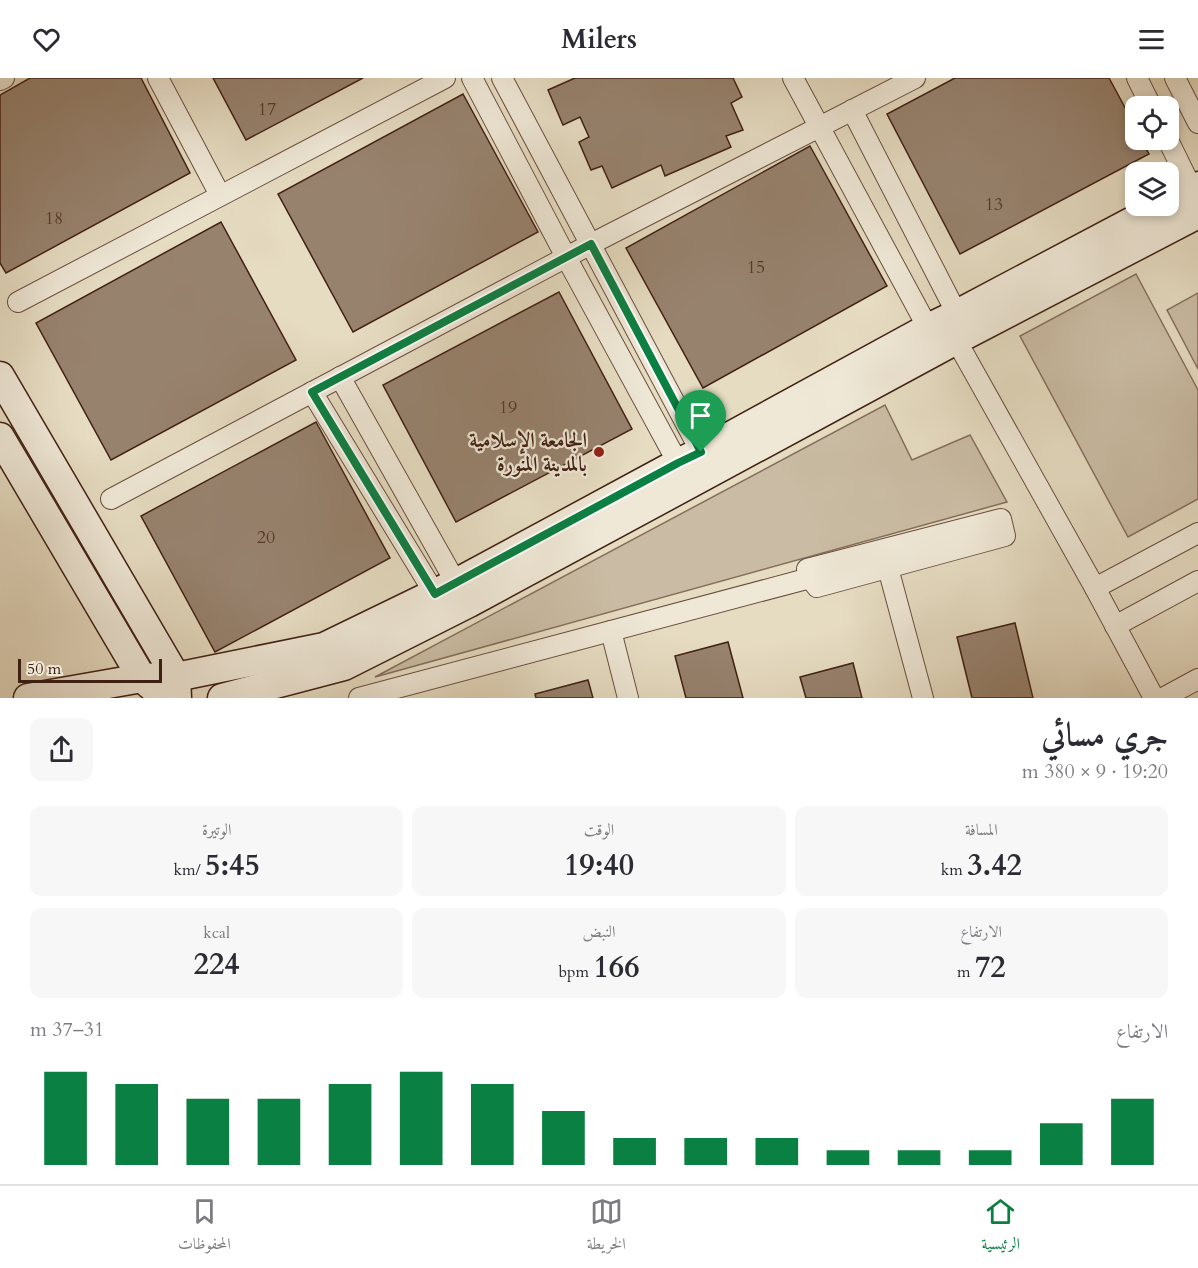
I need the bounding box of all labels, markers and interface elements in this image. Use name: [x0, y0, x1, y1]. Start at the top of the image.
text: Milers: [561, 21, 637, 58]
icon: heart: [30, 23, 63, 56]
icon: menu: [1135, 23, 1168, 56]
map controls: [1125, 96, 1179, 216]
button: locate: [1125, 96, 1179, 150]
house number: 17: [258, 97, 276, 122]
button: layers: [1125, 162, 1179, 216]
house number: 13: [985, 192, 1003, 217]
house number: 18: [45, 206, 63, 231]
house number: 15: [747, 255, 765, 280]
pin: [675, 390, 726, 452]
house number: 19: [499, 395, 517, 420]
icon: arrive: [684, 399, 717, 432]
place label: الجامعة الإسلامية بالمدينة المنورة: [469, 426, 587, 479]
marker: الجامعة الإسلامية بالمدينة المنورة: [592, 445, 606, 459]
house number: 20: [257, 525, 275, 550]
scale bar: [18, 656, 162, 684]
text: 50 m: [27, 658, 61, 680]
text: جري مسائي: [1042, 713, 1168, 758]
button: share: [30, 718, 93, 781]
text: 19:20 · 9 × 380 m: [1022, 758, 1168, 785]
text: الوتيرة: [202, 819, 231, 841]
text: الوقت: [584, 819, 614, 841]
text: المسافة: [965, 819, 998, 841]
text: 5:45: [205, 845, 260, 886]
text: 19:40: [564, 845, 634, 886]
text: 3.42: [967, 845, 1022, 886]
text: /km: [173, 859, 205, 881]
text: km: [941, 859, 967, 881]
text: النبض: [583, 921, 616, 943]
text: الارتفاع: [961, 921, 1002, 943]
text: kcal: [203, 922, 230, 944]
text: 224: [194, 944, 240, 985]
text: 166: [593, 947, 640, 988]
text: 72: [975, 947, 1006, 988]
text: bpm: [558, 961, 593, 983]
text: m: [957, 961, 975, 983]
text: 31–37 m: [30, 1016, 104, 1043]
text: الارتفاع: [1116, 1018, 1168, 1045]
tab: المحفوظات: [178, 1195, 231, 1259]
tab: الخريطة: [587, 1195, 626, 1259]
tab: الرئيسية: [982, 1195, 1020, 1259]

